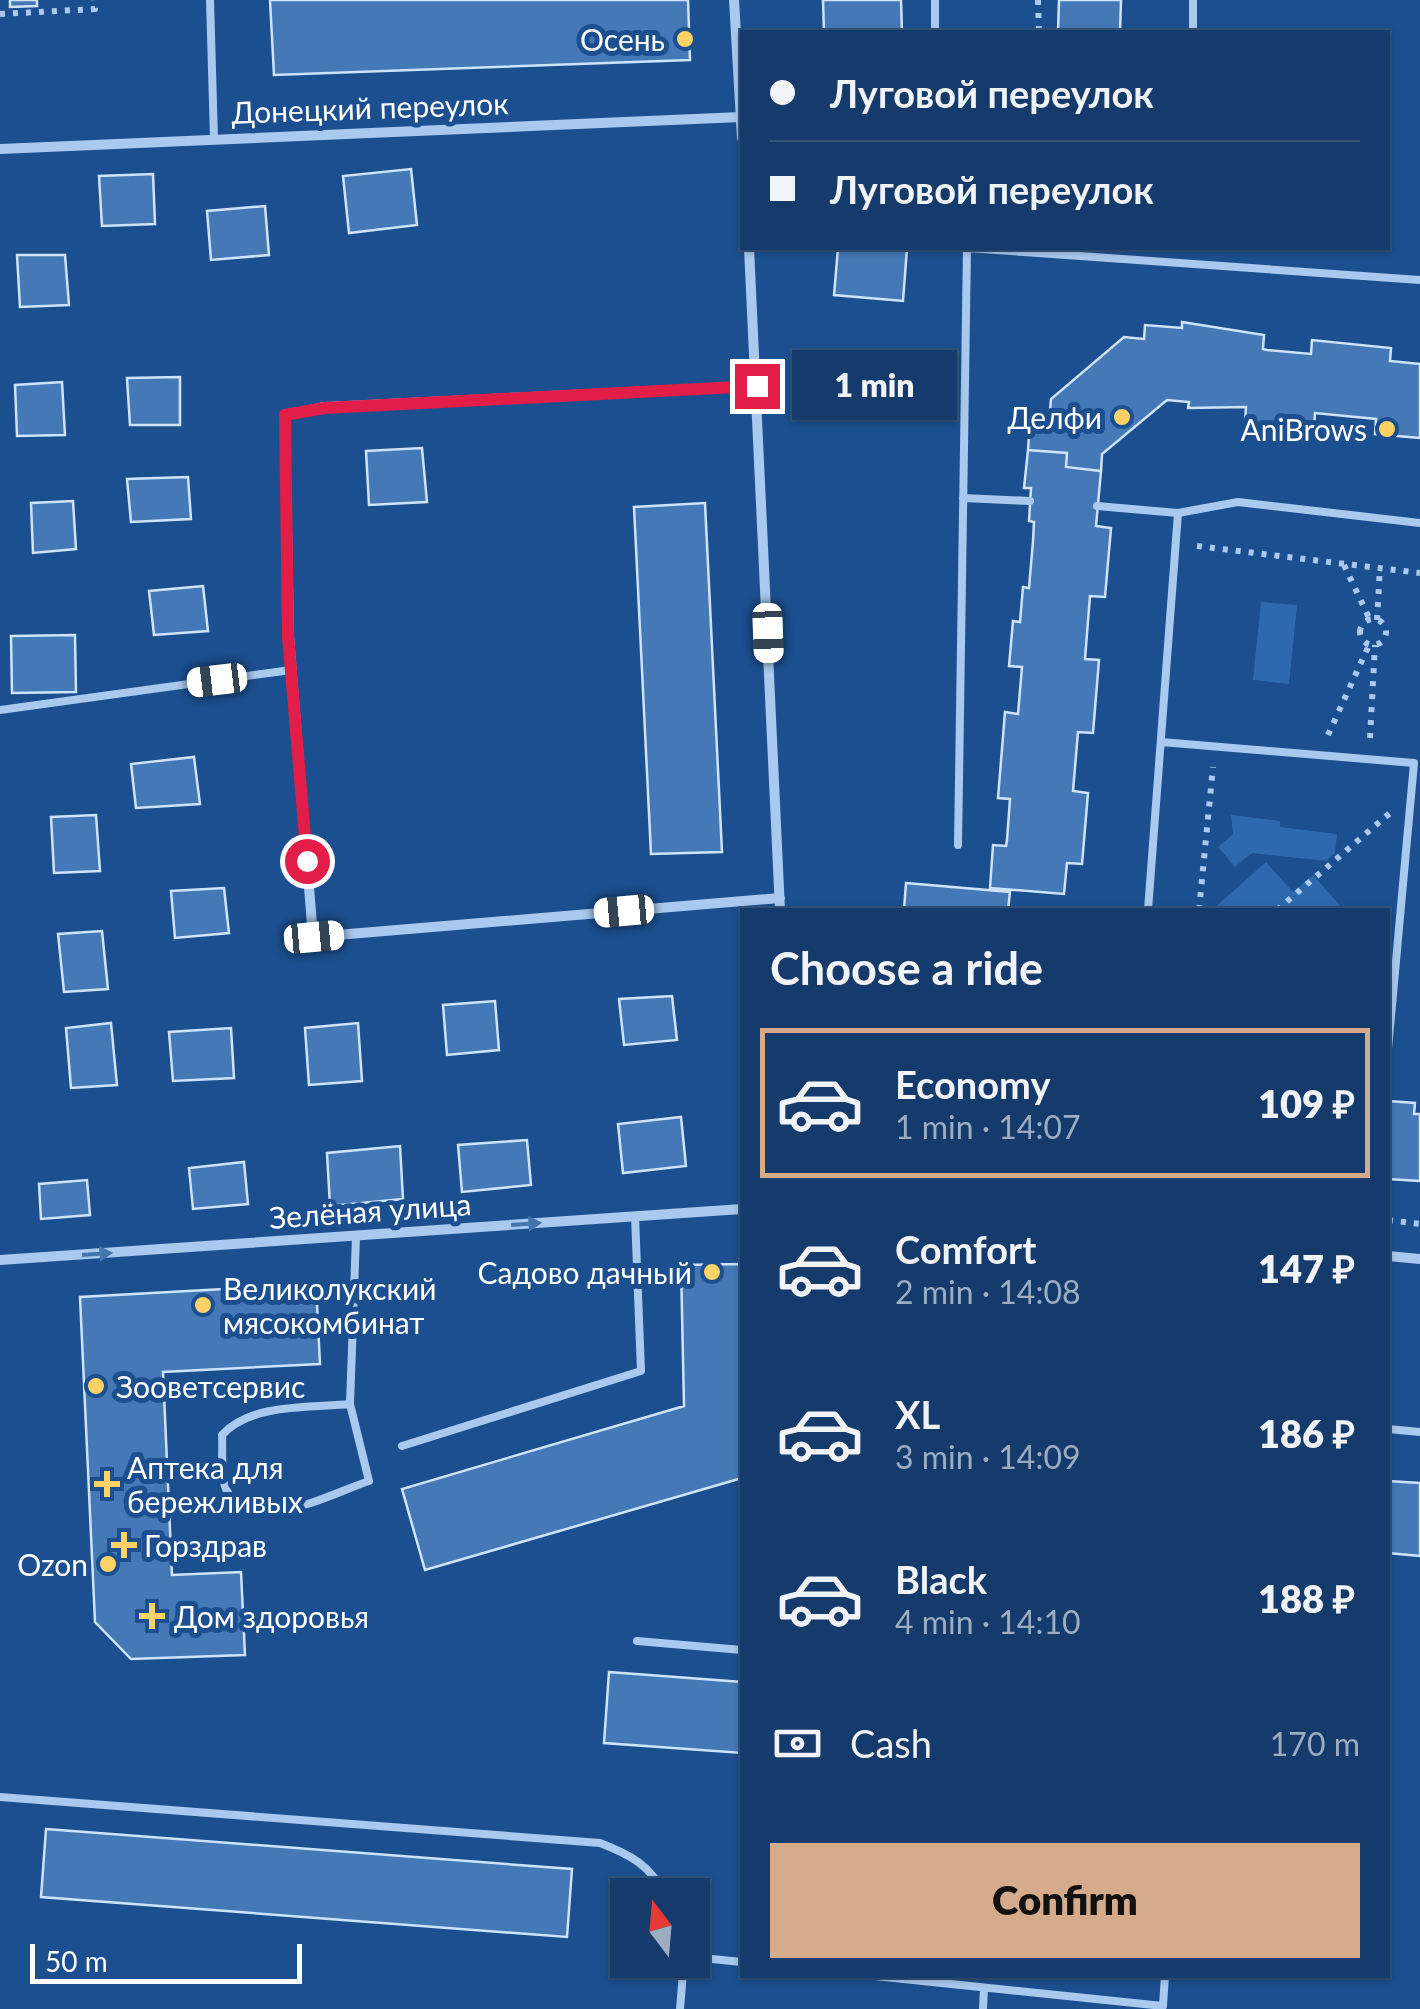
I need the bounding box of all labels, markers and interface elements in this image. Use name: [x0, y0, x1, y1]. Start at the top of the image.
place label: Осень: [580, 21, 665, 57]
marker: Осень: [674, 28, 696, 50]
text: Луговой переулок: [830, 70, 1154, 116]
street label: Донецкий переулок: [231, 84, 510, 130]
text: Луговой переулок: [830, 166, 1154, 212]
callout: 1 min: [792, 351, 957, 421]
route end: [735, 364, 780, 409]
text: 1 min: [835, 365, 914, 404]
place label: Делфи: [1008, 399, 1102, 435]
marker: Делфи: [1111, 406, 1133, 428]
place label: AniBrows: [1240, 411, 1367, 447]
marker: AniBrows: [1376, 418, 1398, 440]
car: [752, 602, 784, 664]
car: [185, 661, 249, 699]
route start: [285, 839, 330, 884]
car: [593, 893, 655, 929]
car: [283, 919, 345, 955]
text: Choose a ride: [770, 941, 1043, 995]
icon: car: [775, 1058, 865, 1148]
text: Economy: [895, 1061, 1050, 1107]
text: 109 ₽: [1258, 1080, 1355, 1126]
text: 1 min · 14:07: [895, 1107, 1081, 1146]
street label: Зелёная улица: [268, 1185, 472, 1235]
one-way arrow: [511, 1216, 543, 1232]
icon: car: [775, 1223, 865, 1313]
text: Comfort: [895, 1226, 1036, 1272]
text: 147 ₽: [1258, 1245, 1355, 1291]
one-way arrow: [82, 1246, 114, 1262]
place label: Садово дачный: [477, 1254, 692, 1290]
marker: Садово дачный: [701, 1261, 723, 1283]
place label: Великолукский мясокомбинат: [223, 1270, 437, 1340]
text: 2 min · 14:08: [895, 1272, 1081, 1311]
marker: Великолукский мясокомбинат: [192, 1294, 214, 1316]
place label: Зооветсервис: [116, 1368, 305, 1404]
marker: Зооветсервис: [85, 1375, 107, 1397]
icon: car: [775, 1388, 865, 1478]
text: XL: [895, 1391, 940, 1437]
text: 186 ₽: [1258, 1410, 1355, 1456]
text: 3 min · 14:09: [895, 1437, 1081, 1476]
place label: Аптека для бережливых: [127, 1449, 303, 1519]
marker: Аптека для бережливых: [96, 1473, 118, 1495]
place label: Горздрав: [144, 1527, 267, 1563]
marker: Горздрав: [113, 1534, 135, 1556]
place label: Ozon: [17, 1546, 88, 1582]
marker: Ozon: [97, 1553, 119, 1575]
icon: car: [775, 1553, 865, 1643]
text: Black: [895, 1556, 987, 1602]
text: 188 ₽: [1258, 1575, 1355, 1621]
place label: Дом здоровья: [174, 1598, 369, 1634]
text: 4 min · 14:10: [895, 1602, 1081, 1641]
marker: Дом здоровья: [139, 1603, 165, 1629]
icon: cash: [770, 1716, 825, 1771]
text: Cash: [850, 1720, 932, 1766]
text: 170 m: [1270, 1724, 1360, 1763]
button: Confirm: [770, 1843, 1360, 1958]
north arrow: [610, 1878, 710, 1978]
map controls: [610, 1878, 710, 1978]
scale bar: [30, 1939, 302, 1984]
text: 50 m: [45, 1944, 108, 1978]

